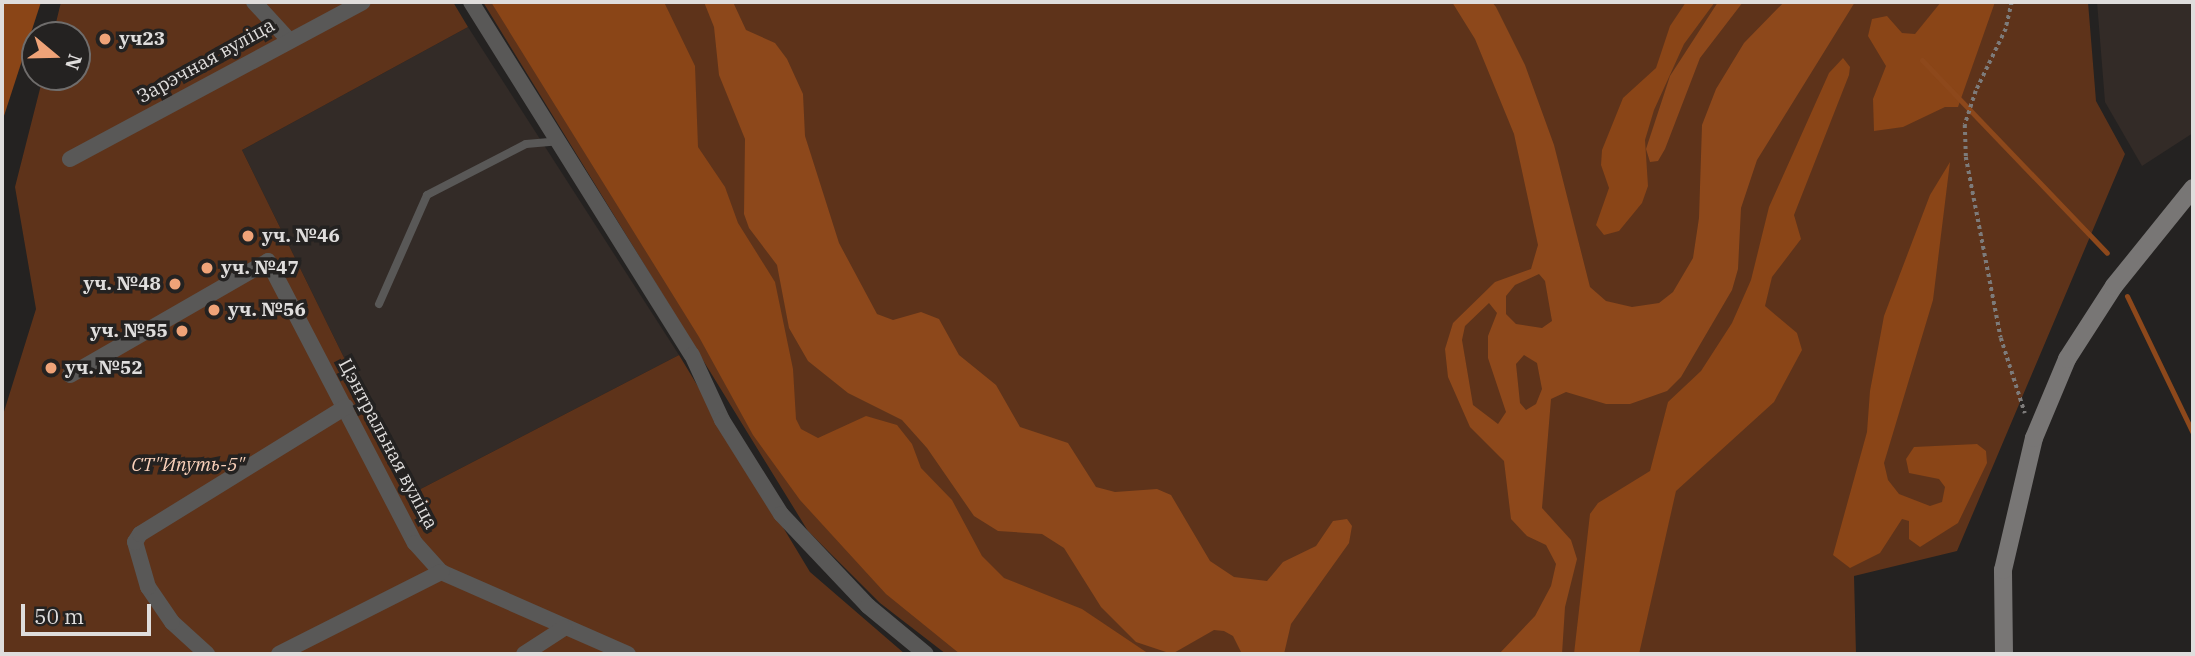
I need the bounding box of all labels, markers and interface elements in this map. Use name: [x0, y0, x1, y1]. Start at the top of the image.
street label: Зарэчная вуліца: [133, 14, 279, 108]
north arrow: [21, 21, 91, 91]
place label: уч23: [119, 28, 165, 50]
marker: уч23: [97, 31, 113, 47]
text: N: [60, 51, 88, 73]
place label: уч. №46: [262, 225, 340, 247]
marker: уч. №46: [240, 228, 256, 244]
place label: уч. №47: [221, 257, 299, 279]
marker: уч. №47: [199, 260, 215, 276]
place label: уч. №48: [83, 273, 161, 295]
marker: уч. №48: [167, 276, 183, 292]
place label: уч. №56: [228, 299, 306, 321]
marker: уч. №56: [206, 302, 222, 318]
place label: уч. №55: [90, 320, 168, 342]
marker: уч. №55: [174, 323, 190, 339]
street label: Цэнтральная вуліца: [333, 355, 443, 533]
place label: уч. №52: [65, 357, 143, 379]
marker: уч. №52: [43, 360, 59, 376]
park label: СТ"Ипуть-5": [131, 454, 245, 476]
scale bar: [24, 590, 154, 634]
text: 50 m: [34, 602, 84, 630]

